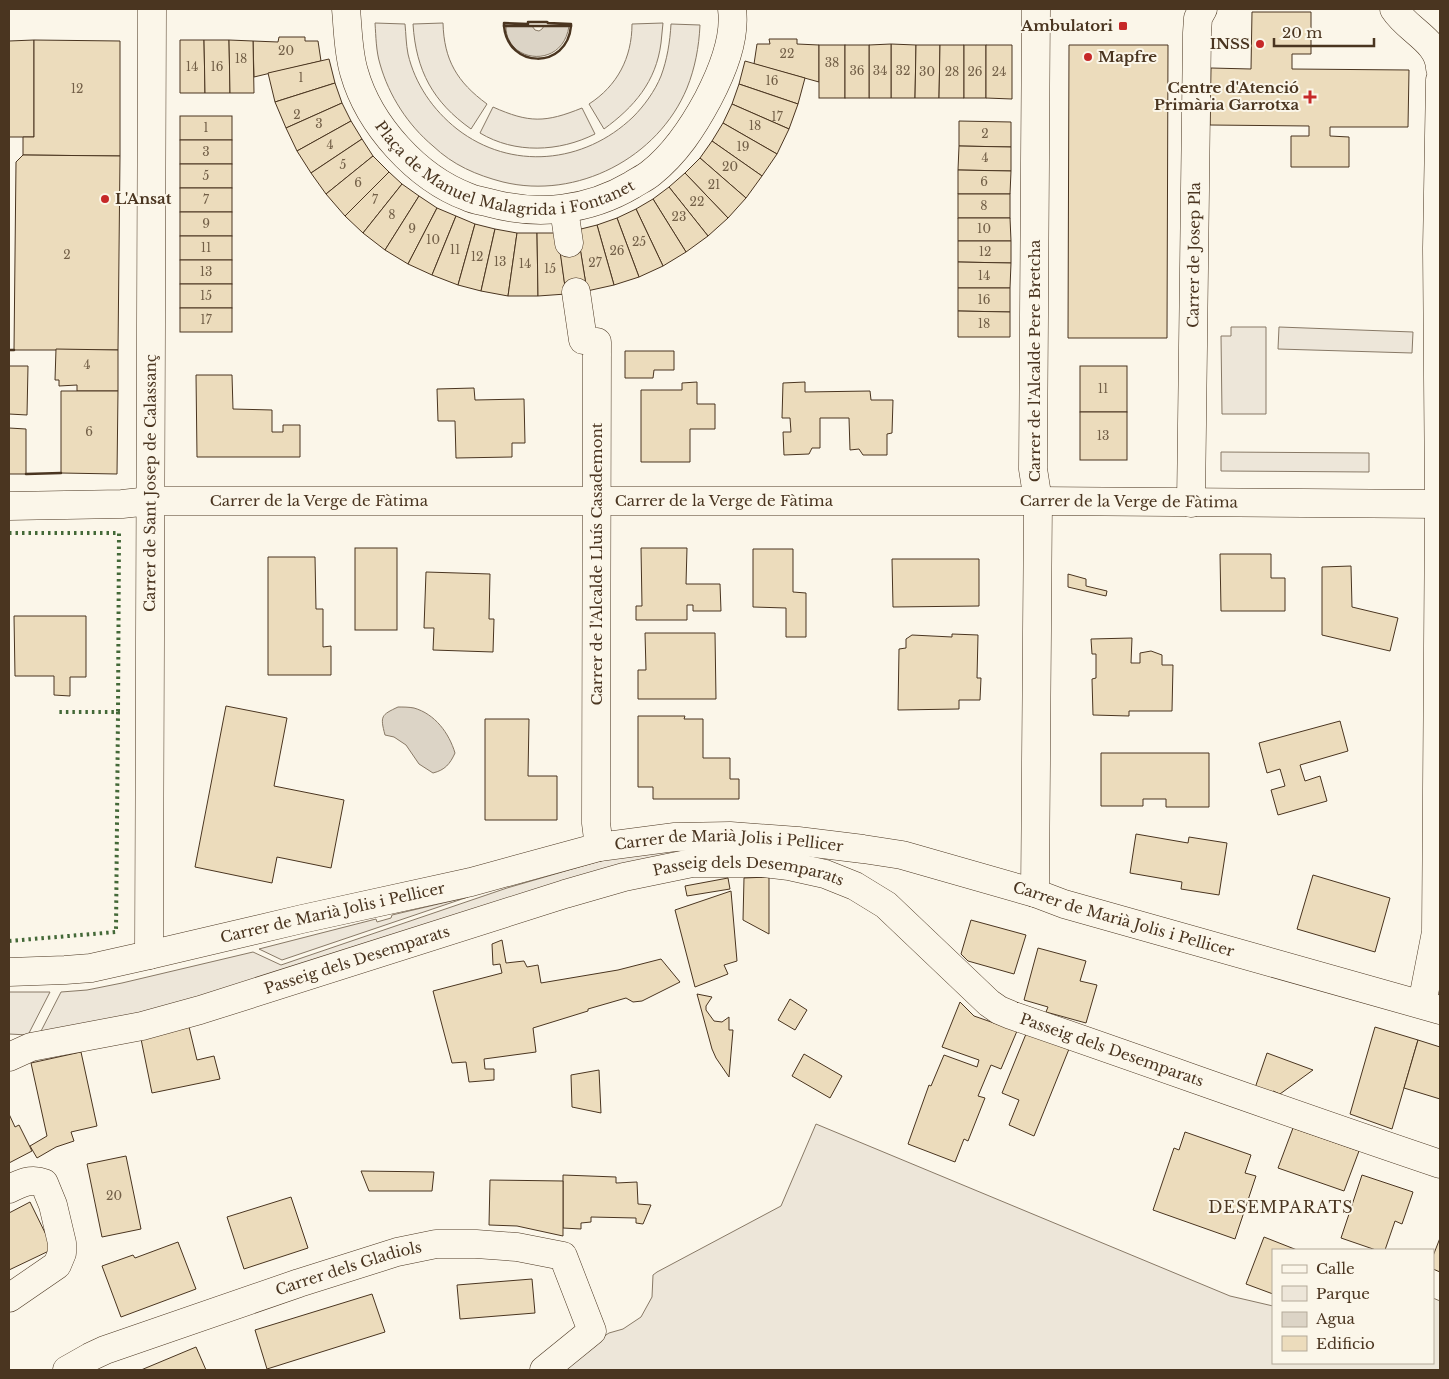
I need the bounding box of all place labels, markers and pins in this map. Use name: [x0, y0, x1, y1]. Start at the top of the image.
place label: Ambulatori: [1020, 16, 1114, 35]
marker: Ambulatori: [1117, 20, 1129, 32]
place label: INSS: [1210, 34, 1250, 53]
marker: INSS: [1254, 38, 1266, 50]
place label: Mapfre: [1098, 47, 1157, 66]
marker: Mapfre: [1082, 51, 1094, 63]
place label: Centre d'Atenció Primària Garrotxa: [1154, 78, 1299, 114]
marker: Centre d'Atenció Primària Garrotxa: [1303, 90, 1317, 104]
place label: L'Ansat: [115, 189, 172, 208]
marker: L'Ansat: [99, 193, 111, 205]

